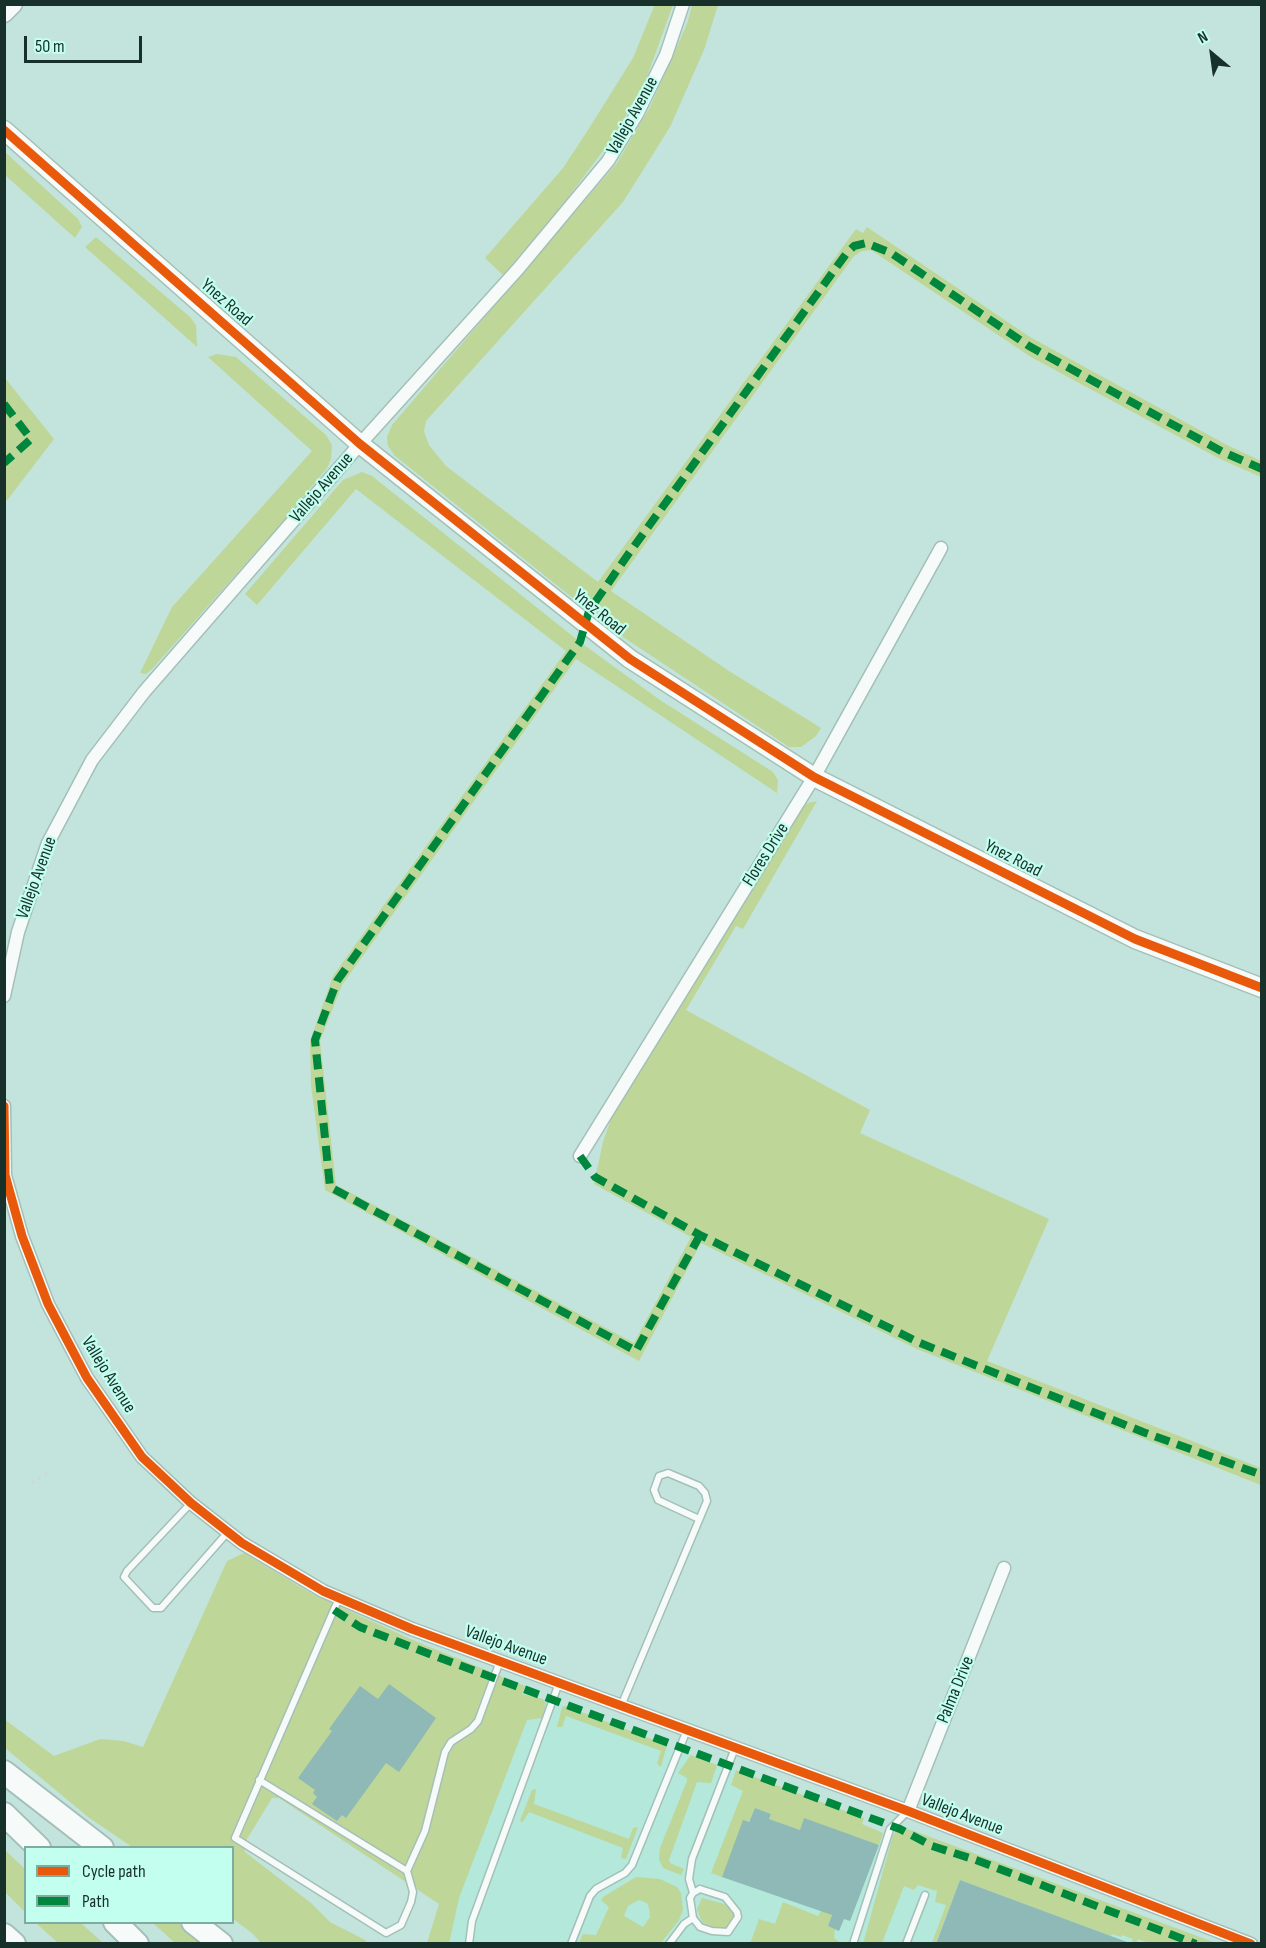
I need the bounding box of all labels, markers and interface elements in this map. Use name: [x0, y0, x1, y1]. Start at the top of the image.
scale bar: [27, 24, 146, 62]
north arrow: [1182, 24, 1242, 84]
text: N: [1195, 27, 1211, 48]
text: 50 m: [35, 36, 65, 57]
street label: Vallejo Avenue: [603, 73, 663, 159]
street label: Ynez Road: [196, 275, 256, 331]
street label: Vallejo Avenue: [286, 448, 358, 528]
street label: Ynez Road: [568, 585, 630, 641]
street label: Flores Drive: [738, 819, 794, 891]
street label: Vallejo Avenue: [12, 834, 62, 922]
street label: Ynez Road: [981, 836, 1045, 882]
street label: Vallejo Avenue: [76, 1333, 140, 1417]
street label: Vallejo Avenue: [462, 1621, 550, 1671]
street label: Palma Drive: [933, 1653, 979, 1727]
street label: Vallejo Avenue: [918, 1790, 1006, 1840]
legend: [24, 1846, 234, 1924]
text: Cycle path: [82, 1861, 146, 1882]
text: Path: [82, 1891, 110, 1912]

